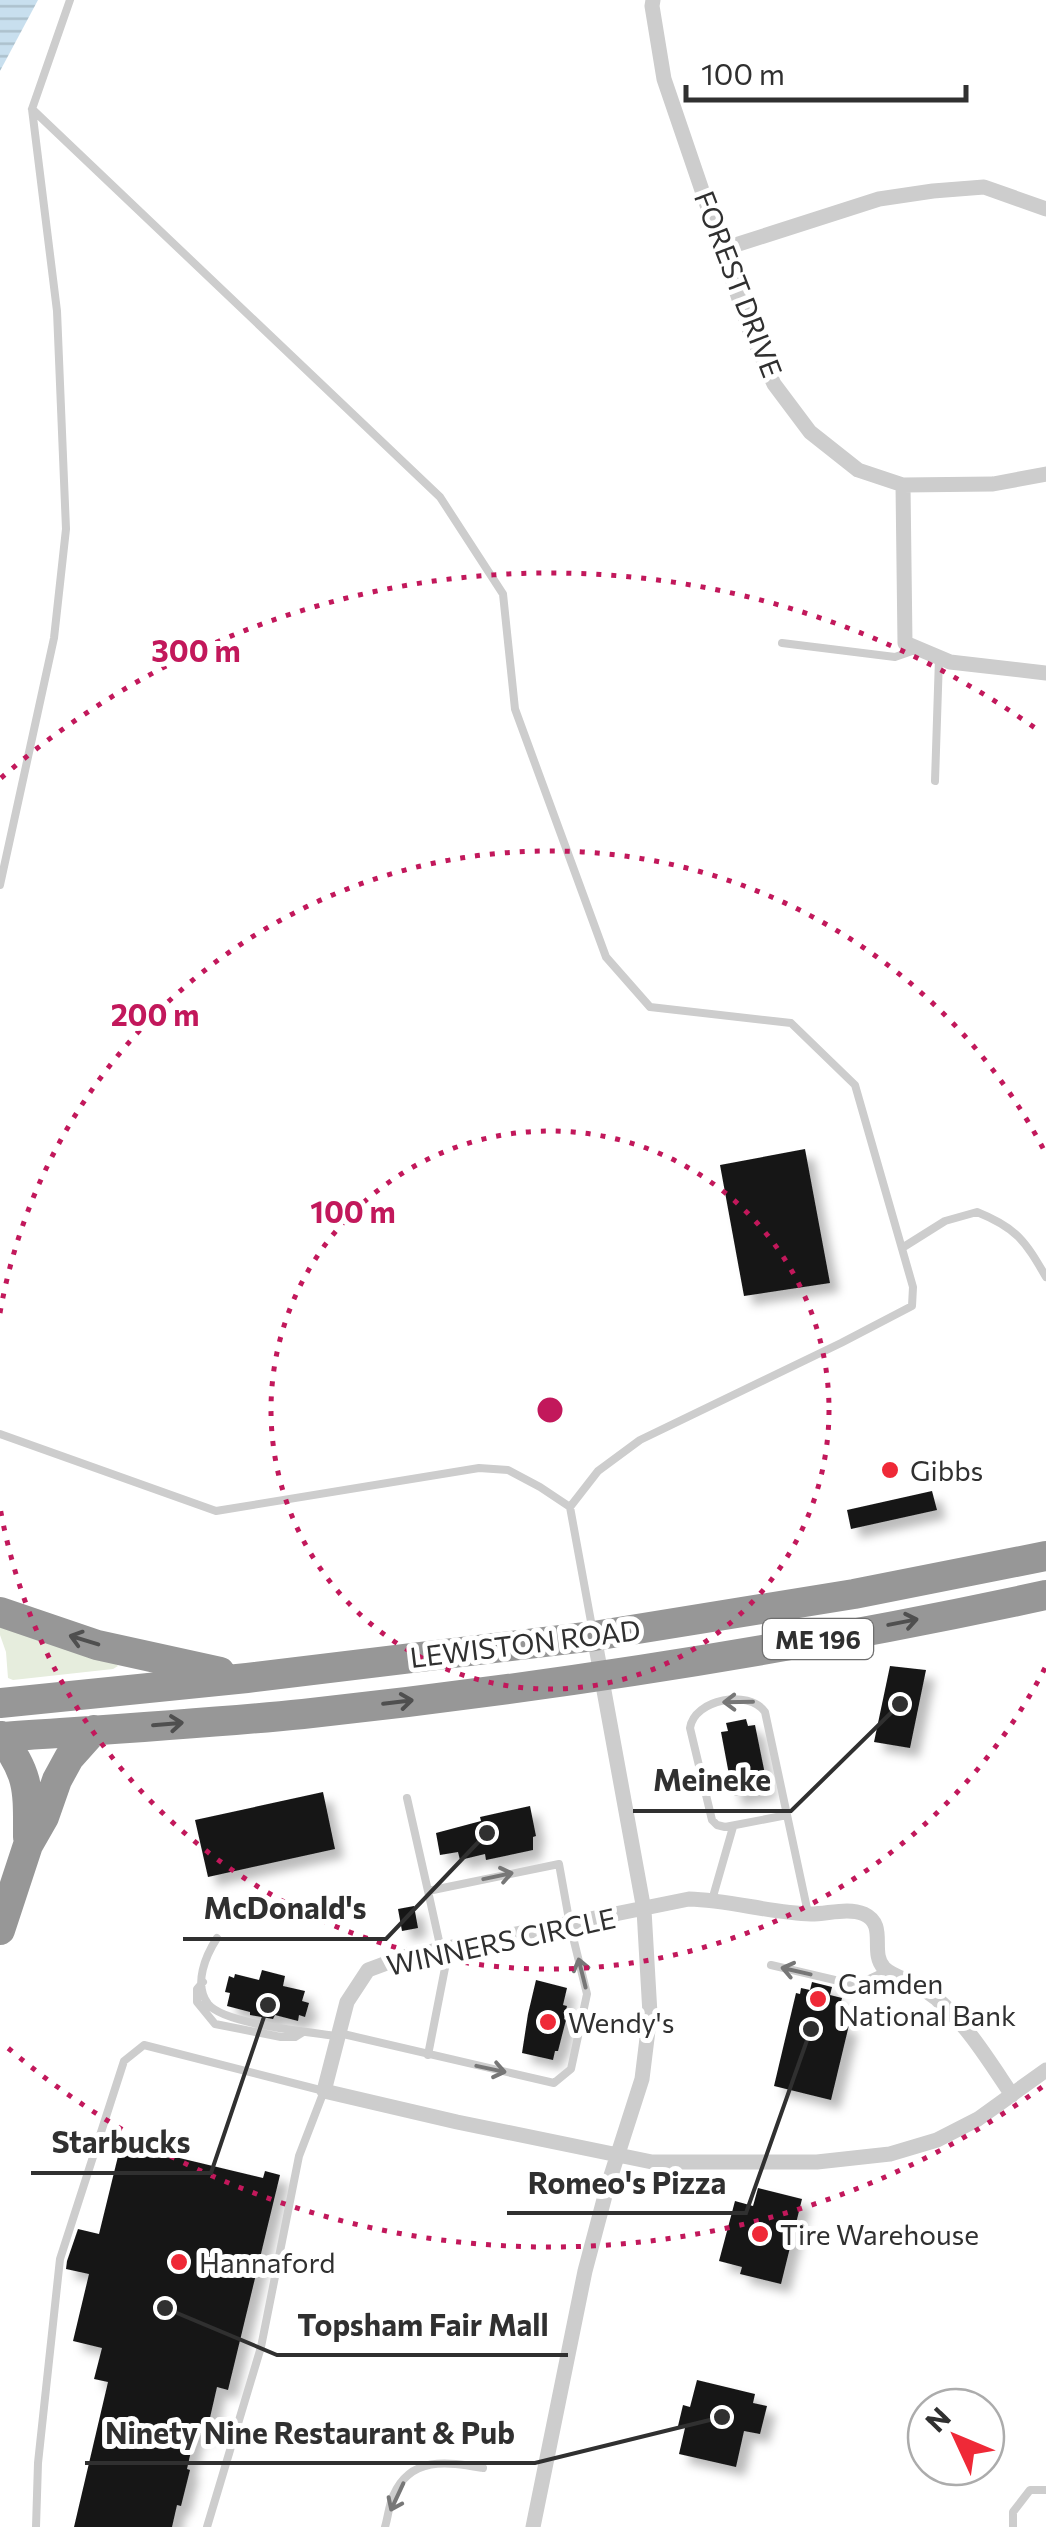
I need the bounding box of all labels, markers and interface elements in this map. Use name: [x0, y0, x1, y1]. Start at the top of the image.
scale bar: [686, 40, 966, 102]
text: 100 m: [701, 54, 785, 91]
street label: FOREST DRIVE: [688, 186, 790, 382]
text: 300 m: [151, 631, 241, 668]
text: 200 m: [111, 995, 199, 1032]
text: 100 m: [310, 1192, 396, 1229]
centre of rings: [532, 1392, 568, 1428]
place label: Gibbs: [910, 1453, 983, 1487]
marker: Gibbs: [879, 1459, 901, 1481]
street label: LEWISTON ROAD: [408, 1612, 642, 1674]
one-way arrow: [887, 1612, 919, 1631]
road number: ME 196: [763, 1619, 873, 1659]
one-way arrow: [69, 1630, 100, 1648]
one-way arrow: [381, 1692, 414, 1711]
one-way arrow: [722, 1693, 755, 1712]
one-way arrow: [151, 1715, 183, 1734]
callout: Meineke: [633, 1751, 791, 1811]
text: Meineke: [653, 1760, 771, 1797]
one-way arrow: [481, 1866, 513, 1885]
callout: McDonald's: [183, 1879, 386, 1939]
text: McDonald's: [204, 1888, 366, 1925]
street label: WINNERS CIRCLE: [384, 1900, 618, 1982]
one-way arrow: [572, 1958, 590, 1990]
one-way arrow: [781, 1961, 813, 1979]
place label: Camden National Bank: [838, 1966, 1016, 2032]
marker: Camden National Bank: [807, 1988, 829, 2010]
place label: Wendy's: [568, 2005, 674, 2039]
marker: Wendy's: [537, 2011, 559, 2033]
one-way arrow: [474, 2061, 506, 2079]
callout: Starbucks: [31, 2113, 211, 2173]
text: Starbucks: [51, 2122, 191, 2159]
callout: Romeo's Pizza: [507, 2153, 746, 2213]
text: Romeo's Pizza: [528, 2163, 726, 2200]
place label: Tire Warehouse: [780, 2217, 979, 2251]
marker: Tire Warehouse: [749, 2223, 771, 2245]
place label: Hannaford: [199, 2245, 335, 2279]
marker: Hannaford: [168, 2251, 190, 2273]
callout: Topsham Fair Mall: [277, 2295, 568, 2355]
text: Topsham Fair Mall: [297, 2305, 549, 2342]
north arrow: [906, 2387, 1006, 2487]
text: N: [918, 2400, 957, 2438]
callout: Ninety Nine Restaurant & Pub: [85, 2403, 535, 2463]
text: Ninety Nine Restaurant & Pub: [105, 2413, 515, 2450]
one-way arrow: [387, 2481, 405, 2511]

